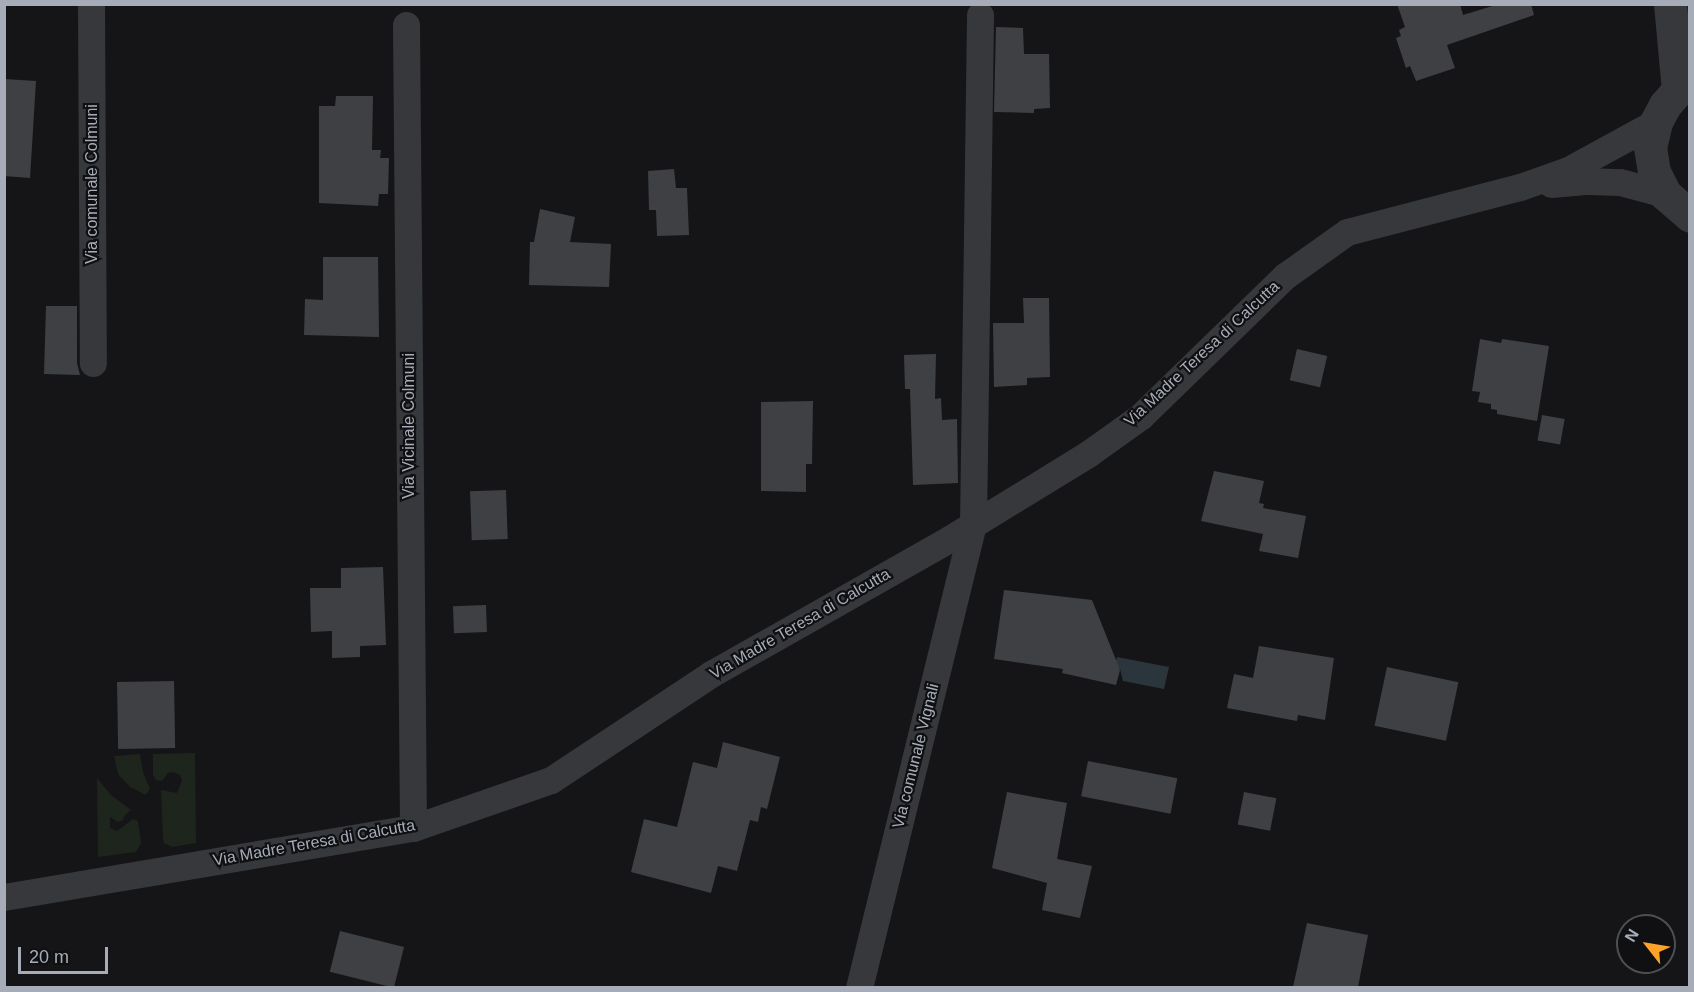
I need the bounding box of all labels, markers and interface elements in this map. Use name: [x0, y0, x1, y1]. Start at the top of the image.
street label: Via comunale Colmuni: [82, 104, 102, 264]
street label: Via Madre Teresa di Calcutta: [1120, 277, 1284, 431]
street label: Via Vicinale Colmuni: [399, 353, 419, 499]
street label: Via Madre Teresa di Calcutta: [706, 564, 894, 684]
street label: Via comunale Vignali: [889, 681, 943, 831]
street label: Via Madre Teresa di Calcutta: [211, 816, 417, 870]
north arrow: [1616, 914, 1676, 974]
text: N: [1622, 926, 1642, 945]
scale bar: [21, 935, 111, 973]
text: 20 m: [29, 947, 69, 967]

